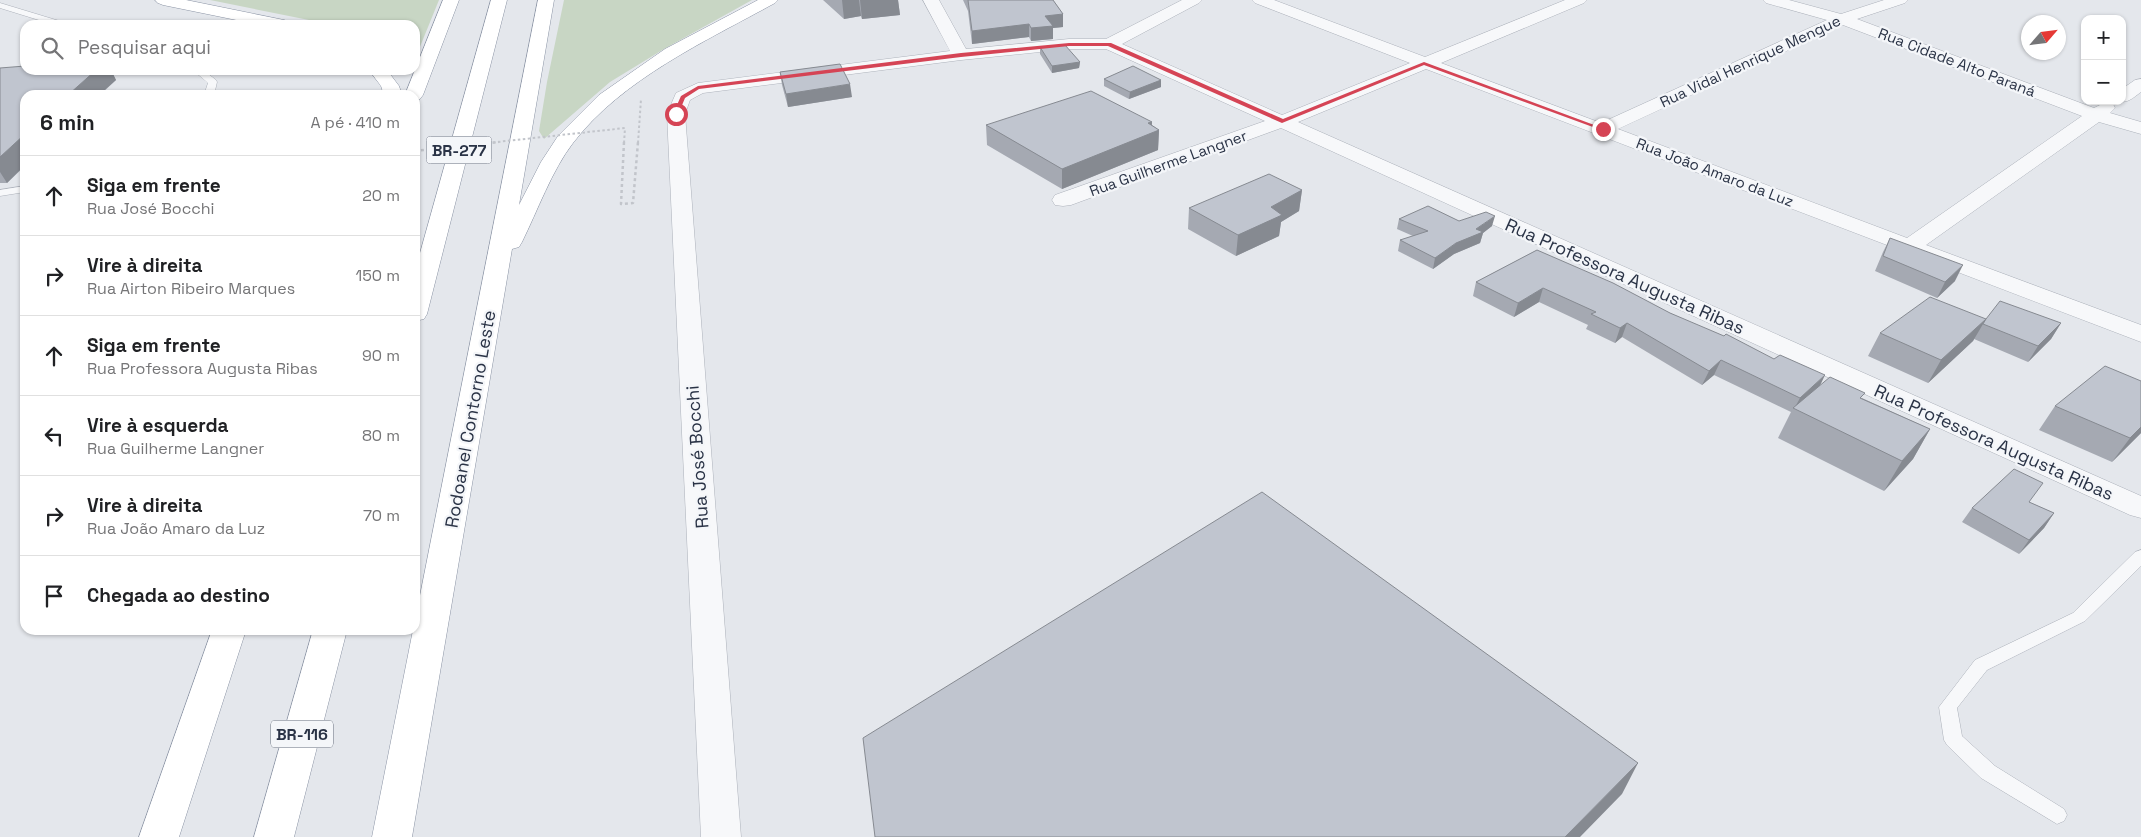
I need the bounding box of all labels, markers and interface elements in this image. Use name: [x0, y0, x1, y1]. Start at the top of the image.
street label: Rua Vidal Henrique Mengue: [1657, 11, 1844, 111]
north arrow: [2021, 15, 2066, 60]
map controls: [2081, 15, 2126, 105]
button: +: [2081, 15, 2126, 60]
search box: [20, 20, 420, 75]
street label: Rua Cidade Alto Paraná: [1876, 23, 2039, 101]
icon: search: [38, 34, 66, 62]
text: Pesquisar aqui: [78, 35, 211, 60]
button: −: [2081, 60, 2126, 105]
route start: [665, 103, 688, 126]
text: 6 min: [40, 109, 95, 136]
text: A pé · 410 m: [311, 112, 400, 133]
route end: [1592, 118, 1615, 141]
street label: Rua Guilherme Langner: [1087, 126, 1250, 200]
street label: Rua João Amaro da Luz: [1634, 133, 1796, 211]
road number: BR-277: [426, 136, 492, 164]
text: Siga em frente: [87, 173, 221, 198]
icon: ahead: [40, 182, 68, 210]
text: 20 m: [362, 185, 400, 206]
text: Rua José Bocchi: [87, 198, 215, 219]
street label: Rua Professora Augusta Ribas: [1502, 213, 1748, 339]
text: Vire à direita: [87, 253, 203, 278]
icon: right: [40, 262, 68, 290]
text: 150 m: [356, 265, 400, 286]
text: Rua Airton Ribeiro Marques: [87, 278, 295, 299]
street label: Rodoanel Contorno Leste: [440, 308, 500, 530]
text: Siga em frente: [87, 333, 221, 358]
icon: ahead: [40, 342, 68, 370]
text: 90 m: [362, 345, 400, 366]
text: Rua Professora Augusta Ribas: [87, 358, 318, 379]
street label: Rua Professora Augusta Ribas: [1871, 379, 2117, 505]
street label: Rua José Bocchi: [681, 385, 713, 529]
text: Vire à esquerda: [87, 413, 229, 438]
icon: left: [40, 422, 68, 450]
text: 80 m: [362, 425, 400, 446]
text: Rua Guilherme Langner: [87, 438, 264, 459]
text: Vire à direita: [87, 493, 203, 518]
icon: right: [40, 502, 68, 530]
text: 70 m: [363, 505, 400, 526]
text: Rua João Amaro da Luz: [87, 518, 265, 539]
icon: arrive: [40, 582, 68, 610]
text: Chegada ao destino: [87, 583, 270, 608]
road number: BR-116: [271, 721, 333, 748]

